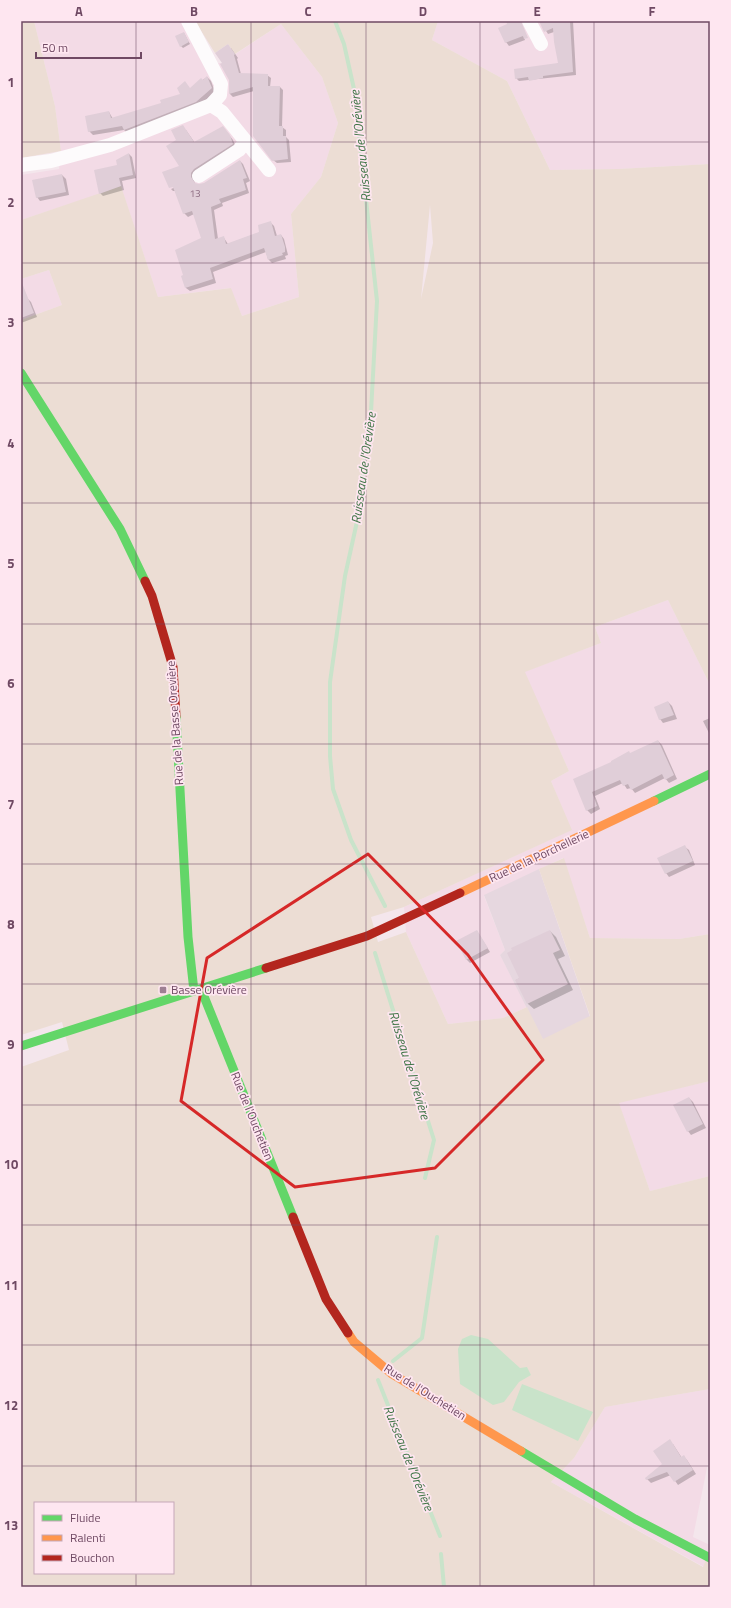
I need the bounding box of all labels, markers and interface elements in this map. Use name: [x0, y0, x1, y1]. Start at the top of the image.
text: A: [75, 1, 83, 21]
text: B: [190, 1, 198, 21]
text: C: [304, 1, 312, 21]
text: D: [419, 1, 427, 21]
text: E: [533, 1, 541, 21]
text: F: [649, 1, 656, 21]
scale bar: [36, 34, 141, 60]
text: 50 m: [42, 38, 68, 57]
text: 1: [7, 72, 15, 92]
water label: Ruisseau de l'Orévière: [344, 88, 376, 203]
house number: 13: [189, 186, 201, 201]
text: 2: [7, 192, 15, 212]
text: 3: [7, 312, 15, 332]
water label: Ruisseau de l'Orévière: [345, 410, 381, 525]
text: 4: [7, 433, 15, 453]
text: 5: [7, 553, 15, 573]
street label: Rue de la Basse Orevière: [161, 660, 188, 786]
text: 6: [7, 673, 15, 693]
text: 7: [7, 794, 15, 814]
street label: Rue de la Porchellerie: [486, 824, 592, 887]
text: 8: [7, 914, 15, 934]
place label: Basse Orévière: [171, 980, 247, 999]
marker: Basse Orévière: [158, 985, 168, 995]
water label: Ruisseau de l'Orévière: [384, 1008, 436, 1123]
text: 9: [7, 1034, 15, 1054]
street label: Rue de l'Ouchetien: [226, 1069, 279, 1163]
text: 10: [4, 1154, 18, 1174]
text: 11: [4, 1275, 18, 1295]
street label: Rue de l'Ouchetien: [380, 1359, 470, 1425]
text: 12: [4, 1395, 18, 1415]
water label: Ruisseau de l'Orévière: [379, 1402, 440, 1515]
legend: [34, 1502, 174, 1574]
text: Fluide: [70, 1508, 101, 1527]
text: 13: [4, 1515, 18, 1535]
text: Ralenti: [70, 1528, 105, 1547]
text: Bouchon: [70, 1548, 115, 1567]

